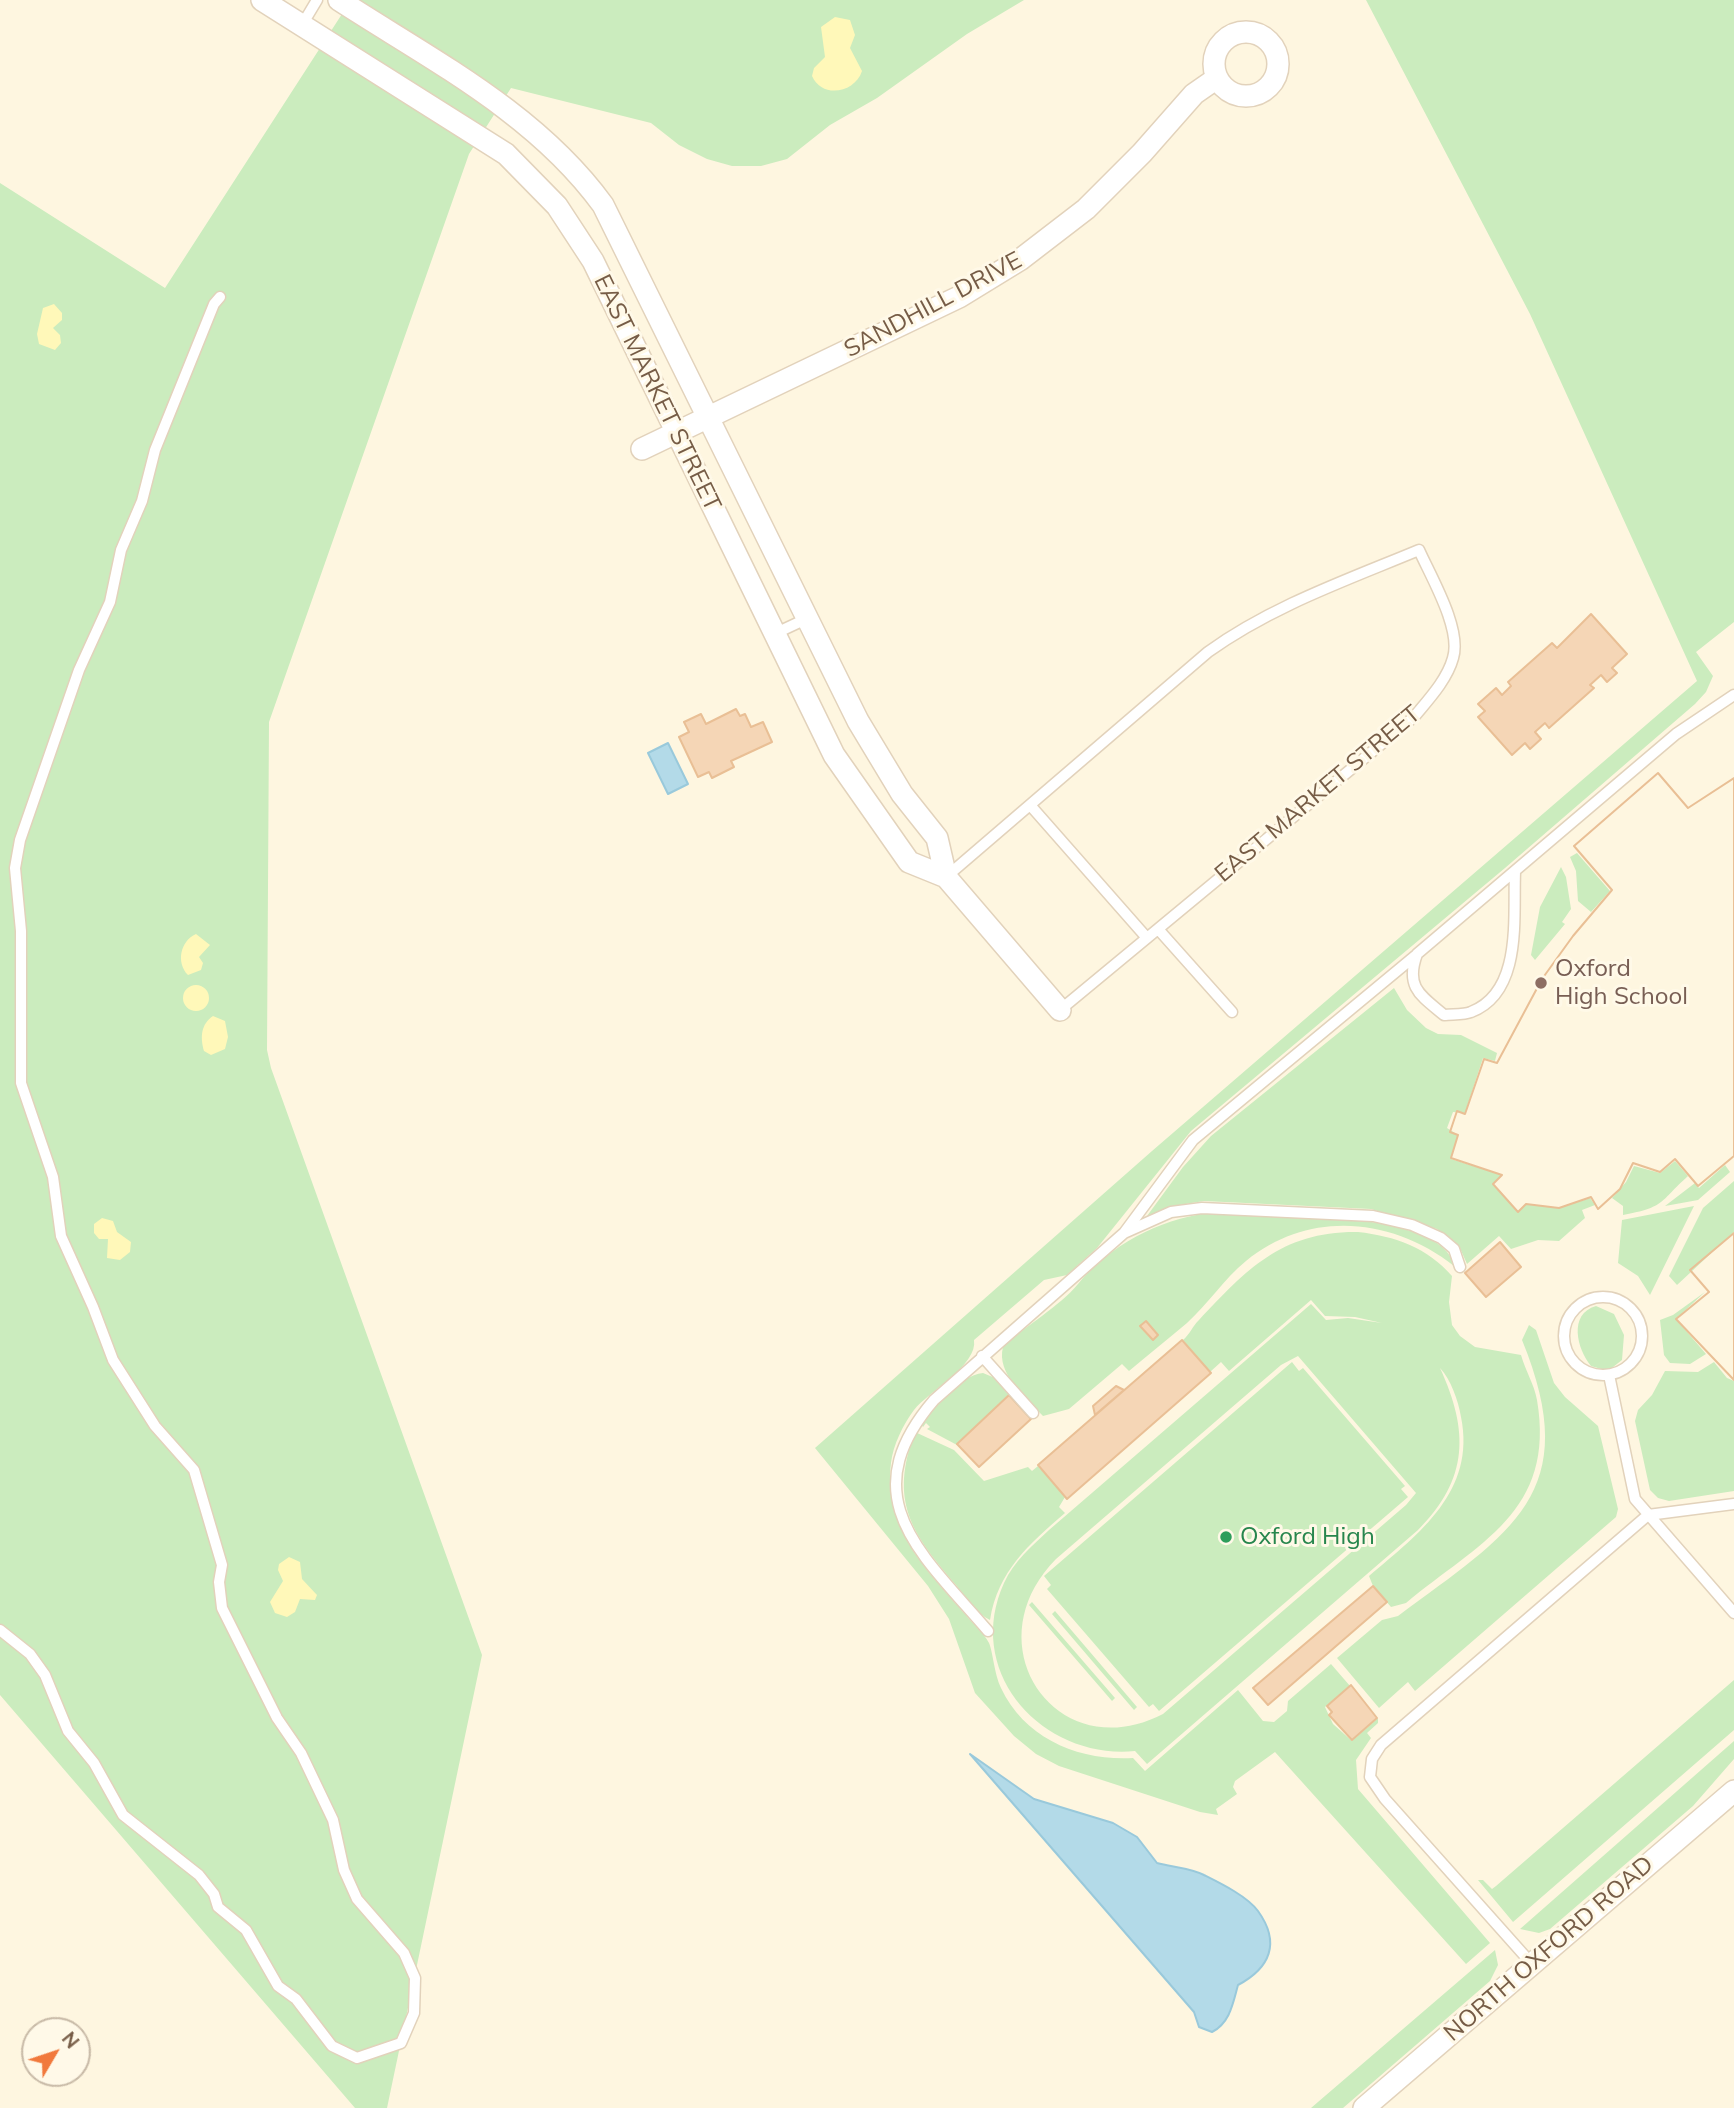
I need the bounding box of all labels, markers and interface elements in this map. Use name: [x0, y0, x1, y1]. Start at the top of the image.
street label: SANDHILL DRIVE: [839, 246, 1027, 364]
street label: EAST MARKET STREET: [587, 270, 727, 516]
street label: EAST MARKET STREET: [1209, 700, 1427, 888]
place label: Oxford High School: [1555, 955, 1688, 1011]
marker: Oxford High School: [1533, 975, 1549, 991]
place label: Oxford High: [1240, 1523, 1375, 1551]
marker: Oxford High: [1218, 1529, 1234, 1545]
street label: NORTH OXFORD ROAD: [1438, 1850, 1660, 2048]
north arrow: [21, 2017, 91, 2087]
text: N: [57, 2027, 85, 2053]

